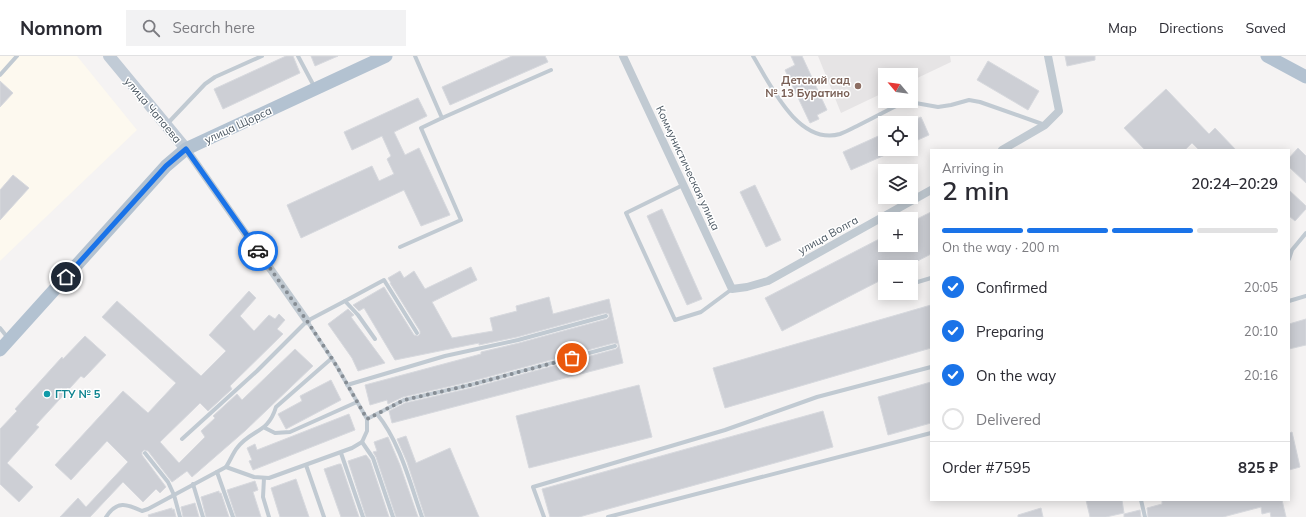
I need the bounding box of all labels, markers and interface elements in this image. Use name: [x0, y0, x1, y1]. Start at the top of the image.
search box: [126, 10, 406, 46]
text: Nomnom: [20, 16, 102, 40]
icon: search: [140, 17, 162, 39]
text: Search here: [172, 18, 255, 37]
text: Map: [1108, 19, 1137, 37]
text: Directions: [1159, 19, 1224, 37]
text: Saved: [1246, 19, 1286, 37]
north arrow: [878, 68, 918, 108]
map controls: [878, 68, 918, 300]
place label: Детский сад № 13 Буратино: [765, 73, 850, 100]
street label: улица Чапаева: [121, 74, 185, 146]
marker: Детский сад № 13 Буратино: [853, 81, 863, 91]
street label: улица Щорса: [202, 103, 274, 147]
street label: Коммунистическая улица: [653, 103, 723, 233]
button: locate: [878, 116, 918, 156]
text: Arriving in: [942, 160, 1004, 176]
button: layers: [878, 164, 918, 204]
text: 2 min: [942, 174, 1010, 207]
text: 20:24–20:29: [1191, 174, 1278, 193]
button: +: [878, 212, 918, 252]
street label: улица Волга: [795, 213, 861, 257]
courier: [238, 231, 278, 271]
text: On the way · 200 m: [942, 239, 1059, 255]
icon: car: [247, 240, 269, 262]
pin: [49, 260, 83, 294]
button: −: [878, 260, 918, 300]
icon: home: [55, 266, 77, 288]
icon: check: [942, 276, 964, 298]
text: Confirmed: [976, 278, 1047, 297]
text: 20:05: [1244, 279, 1278, 295]
icon: check: [942, 320, 964, 342]
text: Preparing: [976, 322, 1044, 341]
text: 20:10: [1244, 323, 1278, 339]
pin: [555, 341, 589, 375]
icon: bag: [561, 347, 583, 369]
icon: check: [942, 364, 964, 386]
text: On the way: [976, 366, 1056, 385]
text: 20:16: [1244, 367, 1278, 383]
place label: ГТУ № 5: [55, 387, 101, 401]
marker: ГТУ № 5: [42, 389, 52, 399]
text: Delivered: [976, 410, 1041, 429]
text: Order #7595: [942, 458, 1030, 477]
text: 825 ₽: [1238, 458, 1278, 477]

